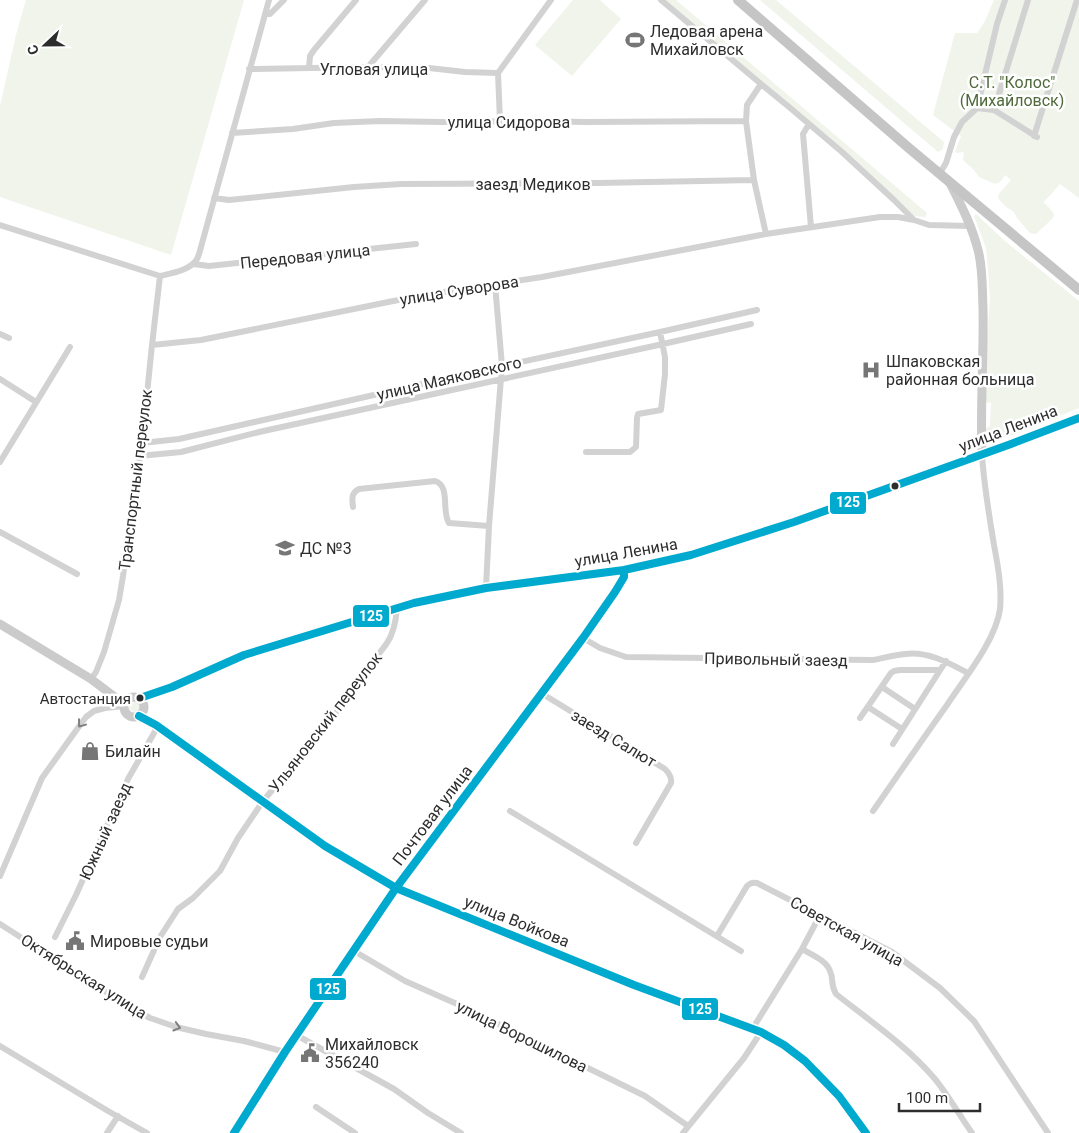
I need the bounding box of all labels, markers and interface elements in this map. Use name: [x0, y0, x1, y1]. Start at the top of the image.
north arrow: [20, 20, 70, 70]
place label: Ледовая арена Михайловск: [650, 22, 763, 59]
sports icon: Ледовая арена Михайловск: [624, 29, 646, 51]
text: С: [24, 43, 42, 57]
street label: Угловая улица: [320, 60, 428, 79]
park label: С.Т. "Колос" (Михайловск): [960, 73, 1064, 110]
street label: улица Сидорова: [448, 113, 570, 132]
street label: заезд Медиков: [475, 175, 591, 194]
street label: Передовая улица: [239, 240, 371, 273]
street label: улица Суворова: [398, 272, 520, 309]
place label: Шпаковская районная больница: [886, 352, 1034, 389]
street label: улица Маяковского: [375, 353, 523, 404]
hospital icon: Шпаковская районная больница: [860, 359, 882, 381]
street label: Транспортный переулок: [115, 388, 156, 572]
street label: улица Ленина: [956, 401, 1060, 456]
unlabelled marker: [890, 481, 900, 491]
line badge: 125: [829, 491, 867, 515]
text: 125: [836, 494, 860, 510]
street label: улица Ленина: [573, 534, 679, 571]
school or university icon: ДС №3: [274, 537, 296, 559]
place label: ДС №3: [300, 539, 352, 558]
line badge: 125: [352, 604, 390, 628]
text: 125: [359, 608, 383, 624]
street label: Ульяновский переулок: [265, 648, 386, 796]
street label: Привольный заезд: [704, 649, 848, 670]
place label: Автостанция: [40, 690, 131, 708]
marker: Автостанция: [135, 693, 145, 703]
street label: заезд Салют: [568, 706, 660, 771]
one-way arrow: [78, 718, 87, 728]
shop icon: Билайн: [79, 740, 101, 762]
place label: Билайн: [105, 742, 161, 761]
street label: Почтовая улица: [389, 762, 476, 869]
street label: Южный заезд: [76, 779, 136, 883]
street label: улица Войкова: [461, 892, 572, 951]
street label: Советская улица: [787, 892, 907, 970]
street label: Октябрьская улица: [17, 930, 150, 1023]
public building icon: Мировые судьи: [64, 930, 86, 952]
place label: Мировые судьи: [90, 932, 208, 951]
line badge: 125: [309, 977, 347, 1001]
text: 125: [316, 981, 340, 997]
street label: улица Ворошилова: [453, 996, 590, 1076]
line badge: 125: [681, 997, 719, 1021]
text: 125: [688, 1001, 712, 1017]
one-way arrow: [173, 1022, 181, 1032]
place label: Михайловск 356240: [325, 1035, 419, 1072]
public building icon: Михайловск 356240: [299, 1042, 321, 1064]
scale bar: [899, 1080, 980, 1112]
text: 100 m: [906, 1089, 948, 1107]

